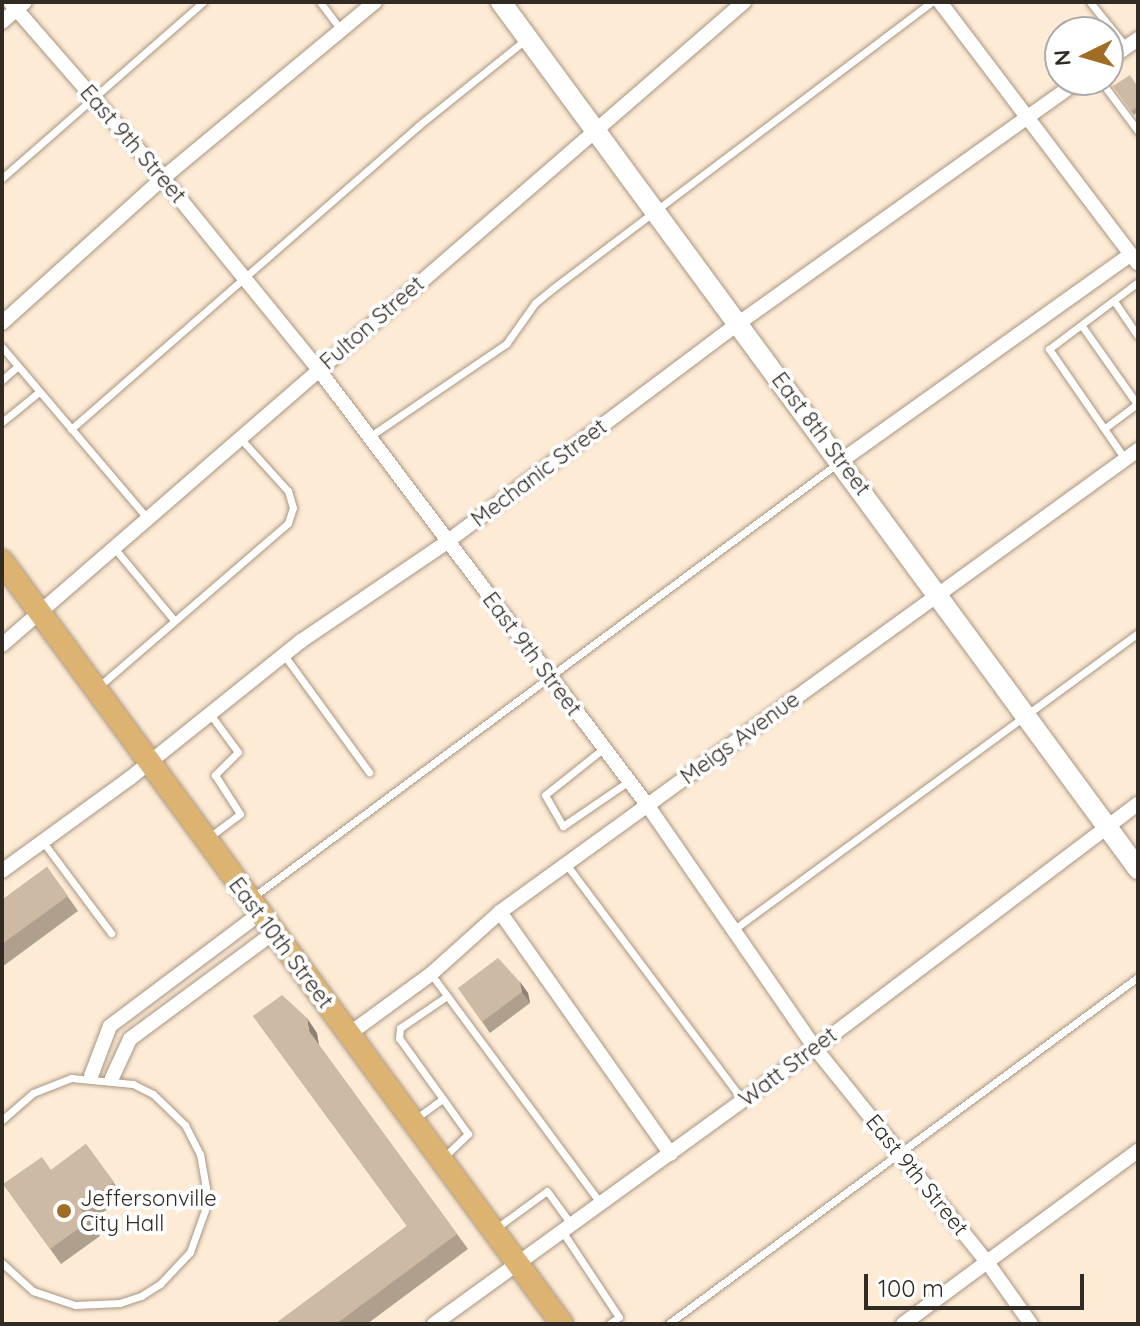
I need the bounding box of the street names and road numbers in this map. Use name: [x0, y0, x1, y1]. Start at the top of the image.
street label: East 9th Street: [74, 80, 192, 208]
street label: Fulton Street: [315, 271, 429, 375]
street label: East 8th Street: [766, 367, 876, 501]
street label: Mechanic Street: [466, 413, 612, 533]
street label: East 9th Street: [477, 587, 587, 721]
street label: Meigs Avenue: [675, 686, 805, 790]
street label: East 10th Street: [223, 872, 339, 1014]
street label: Watt Street: [734, 1022, 842, 1112]
street label: East 9th Street: [860, 1109, 974, 1241]

